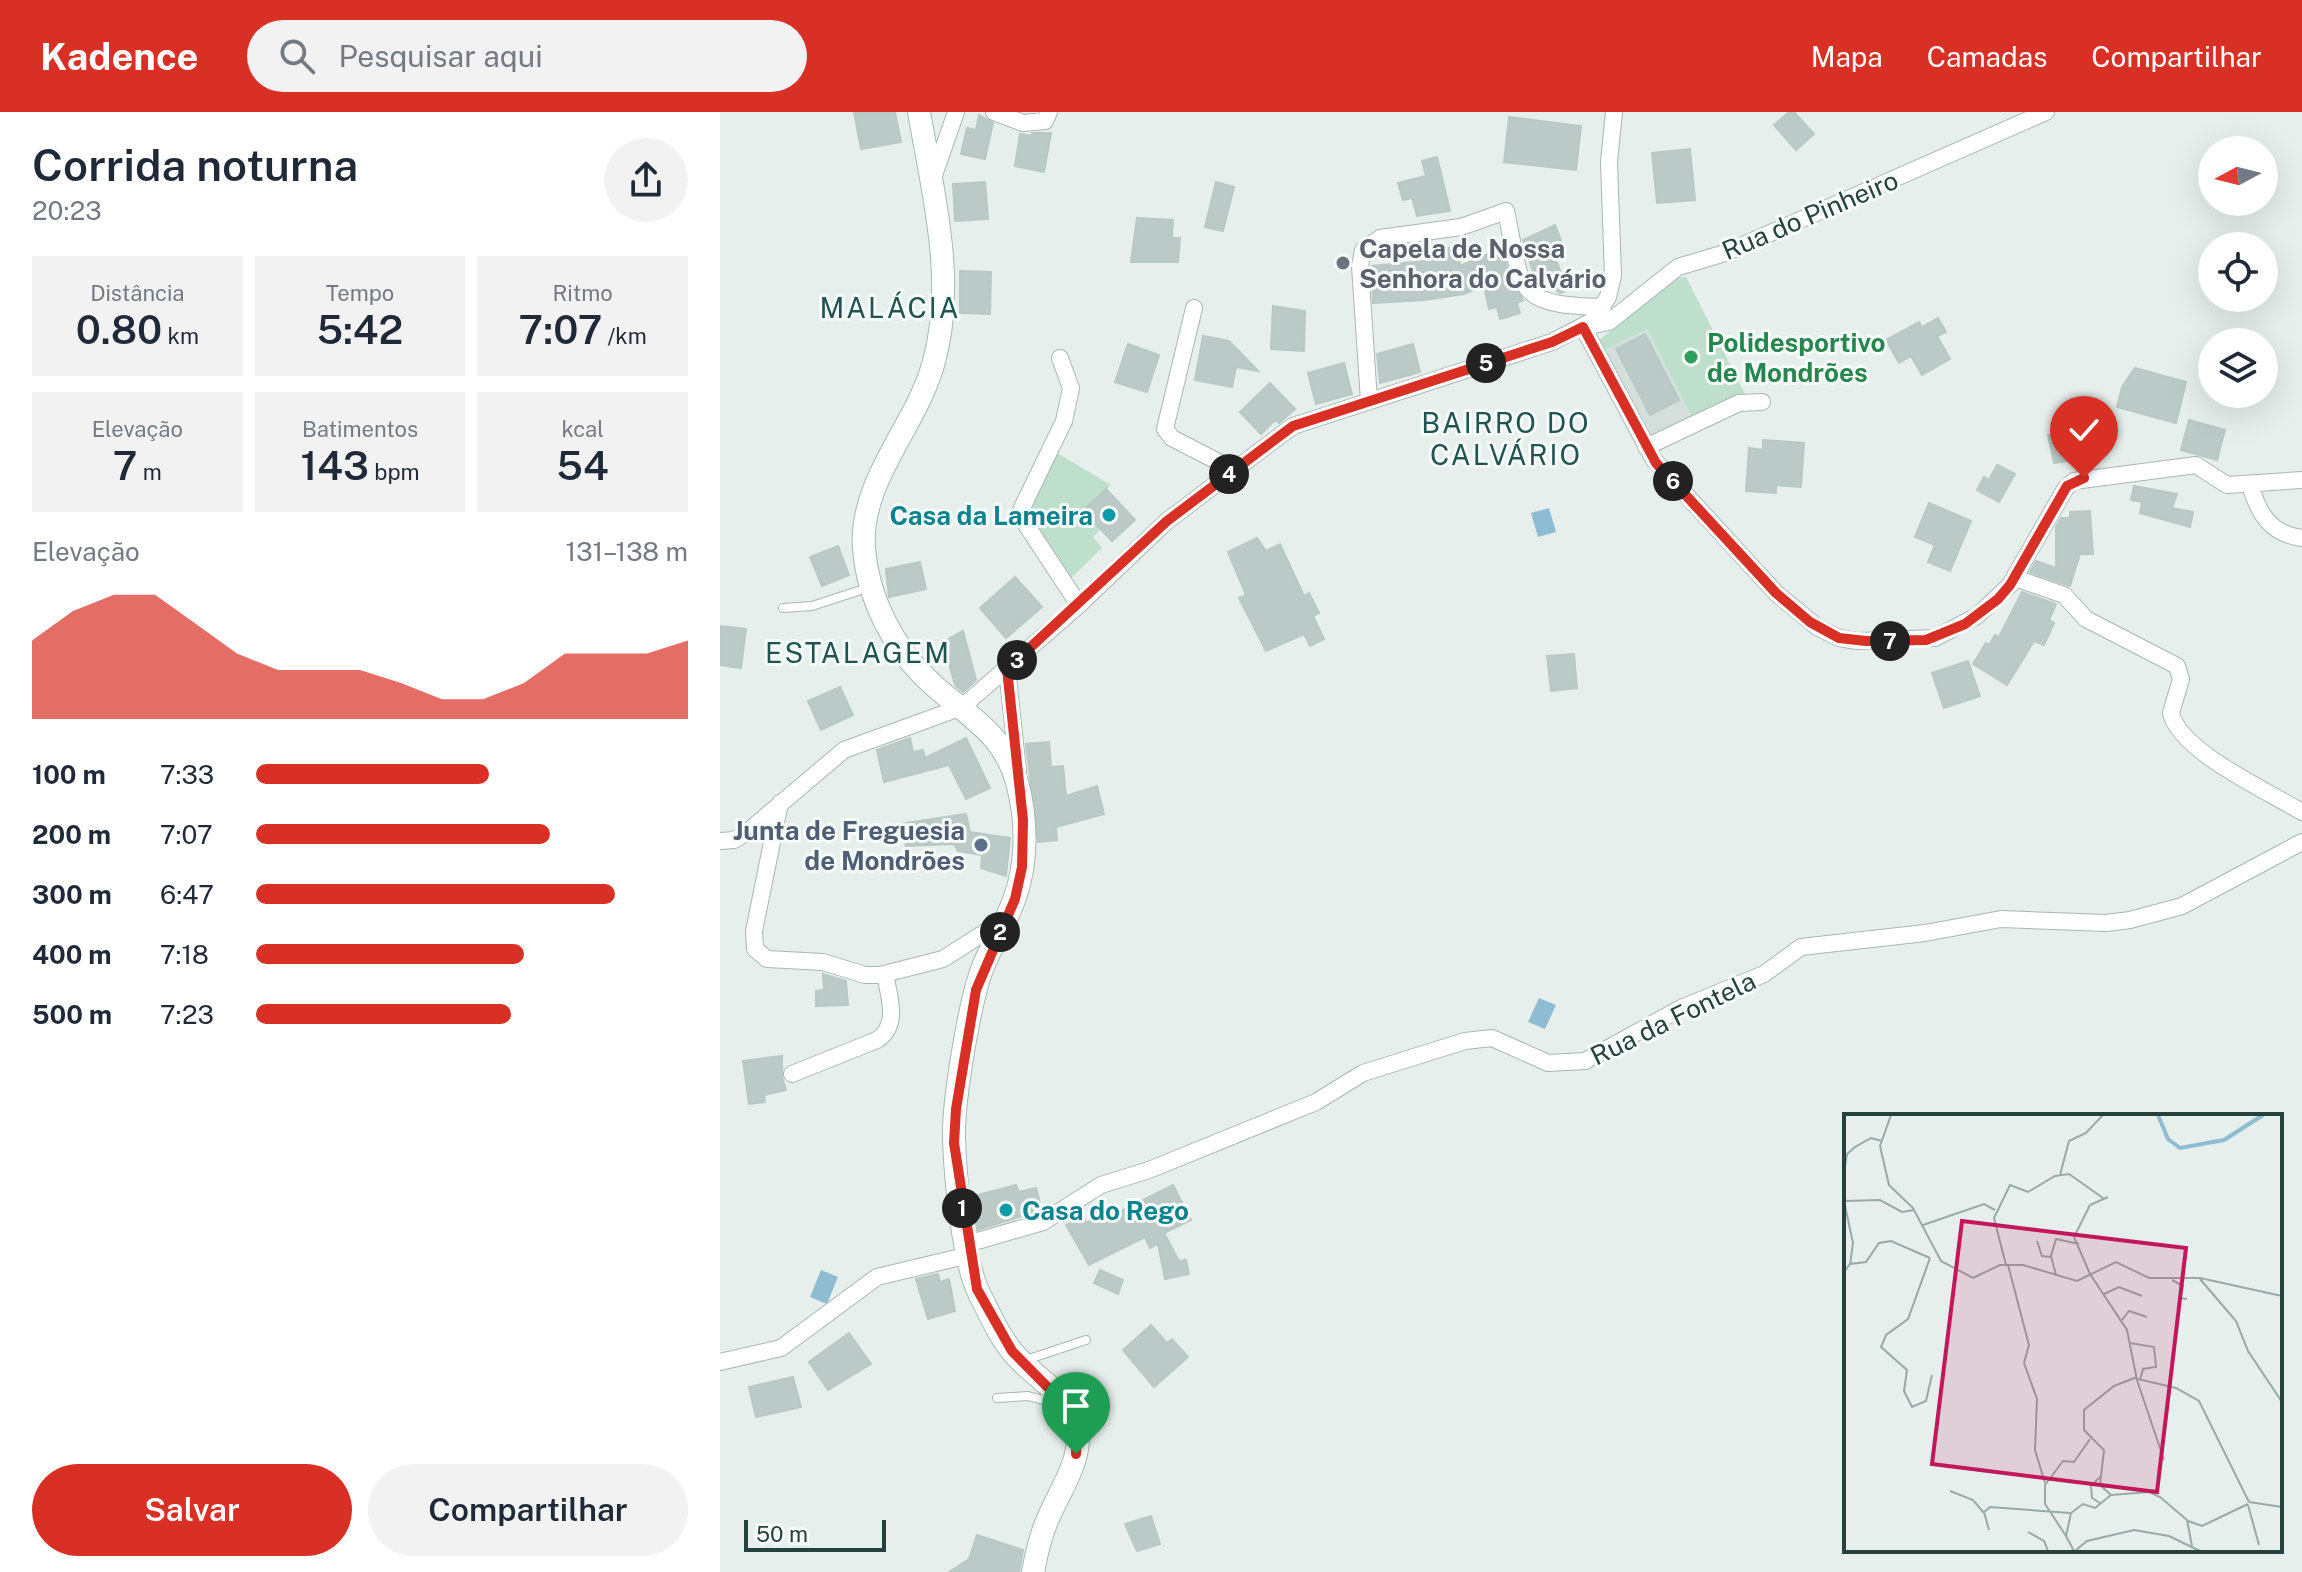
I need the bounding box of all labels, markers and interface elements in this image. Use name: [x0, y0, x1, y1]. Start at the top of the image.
search box: [247, 20, 807, 92]
text: Kadence: [40, 34, 199, 79]
icon: search: [275, 34, 319, 78]
text: Pesquisar aqui: [339, 38, 543, 74]
text: Mapa: [1811, 40, 1883, 73]
text: Camadas: [1927, 40, 2047, 73]
text: Compartilhar: [2091, 40, 2262, 73]
north arrow: [2198, 136, 2278, 216]
map controls: [2198, 136, 2278, 408]
button: share: [604, 138, 688, 222]
text: Corrida noturna: [32, 139, 358, 191]
street label: Rua do Pinheiro: [1717, 164, 1903, 266]
text: 20:23: [32, 195, 102, 226]
button: locate: [2198, 232, 2278, 312]
place label: Capela de Nossa Senhora do Calvário: [1359, 233, 1606, 294]
marker: Capela de Nossa Senhora do Calvário: [1334, 254, 1352, 272]
text: Distância: [90, 280, 185, 306]
text: Tempo: [326, 280, 394, 306]
text: Ritmo: [553, 280, 613, 306]
district label: MALÁCIA: [819, 291, 961, 324]
text: 0.80: [76, 306, 162, 353]
text: 5:42: [317, 306, 403, 353]
text: 7:07: [519, 306, 602, 353]
text: km: [162, 323, 199, 349]
text: /km: [602, 323, 647, 349]
place label: Polidesportivo de Mondrões: [1707, 327, 1886, 388]
button: layers: [2198, 328, 2278, 408]
pin: 5: [1466, 343, 1506, 383]
marker: Polidesportivo de Mondrões: [1682, 348, 1700, 366]
text: 5: [1479, 350, 1493, 376]
pin: [2050, 396, 2118, 478]
district label: BAIRRO DO CALVÁRIO: [1421, 406, 1591, 471]
icon: check: [2062, 408, 2106, 452]
text: Elevação: [92, 416, 183, 442]
text: Batimentos: [302, 416, 418, 442]
text: kcal: [561, 416, 604, 442]
text: 7: [113, 442, 137, 489]
text: 143: [300, 442, 369, 489]
text: 54: [557, 442, 609, 489]
pin: 4: [1209, 454, 1249, 494]
text: m: [137, 459, 162, 485]
text: bpm: [369, 459, 420, 485]
text: 4: [1222, 461, 1236, 487]
pin: 6: [1653, 461, 1693, 501]
text: 6: [1666, 468, 1680, 494]
place label: Casa da Lameira: [889, 500, 1093, 531]
marker: Casa da Lameira: [1100, 506, 1118, 524]
text: Elevação: [32, 536, 140, 567]
text: 131–138 m: [566, 536, 688, 567]
pin: 7: [1870, 621, 1910, 661]
text: 7: [1883, 628, 1897, 654]
district label: ESTALAGEM: [765, 636, 951, 669]
pin: 3: [997, 640, 1037, 680]
text: 3: [1010, 647, 1024, 673]
text: 100 m: [32, 759, 106, 790]
text: 7:33: [160, 759, 214, 790]
place label: Junta de Freguesia de Mondrões: [733, 815, 965, 876]
text: 200 m: [32, 819, 111, 850]
text: 7:07: [160, 819, 213, 850]
marker: Junta de Freguesia de Mondrões: [972, 836, 990, 854]
text: 300 m: [32, 879, 112, 910]
text: 6:47: [160, 879, 214, 910]
pin: 2: [980, 912, 1020, 952]
text: 2: [993, 919, 1007, 945]
text: 400 m: [32, 939, 112, 970]
text: 7:18: [160, 939, 209, 970]
street label: Rua da Fontela: [1585, 965, 1761, 1071]
text: 500 m: [32, 999, 112, 1030]
text: 7:23: [160, 999, 214, 1030]
inset map: [1844, 1114, 2282, 1552]
pin: 1: [942, 1188, 982, 1228]
text: 1: [957, 1195, 967, 1221]
place label: Casa do Rego: [1022, 1195, 1189, 1226]
marker: Casa do Rego: [997, 1201, 1015, 1219]
pin: [1042, 1372, 1110, 1454]
icon: arrive: [1054, 1384, 1098, 1428]
button: Salvar: [32, 1464, 352, 1556]
button: Compartilhar: [368, 1464, 688, 1556]
scale bar: [744, 1516, 886, 1552]
text: 50 m: [756, 1521, 808, 1547]

